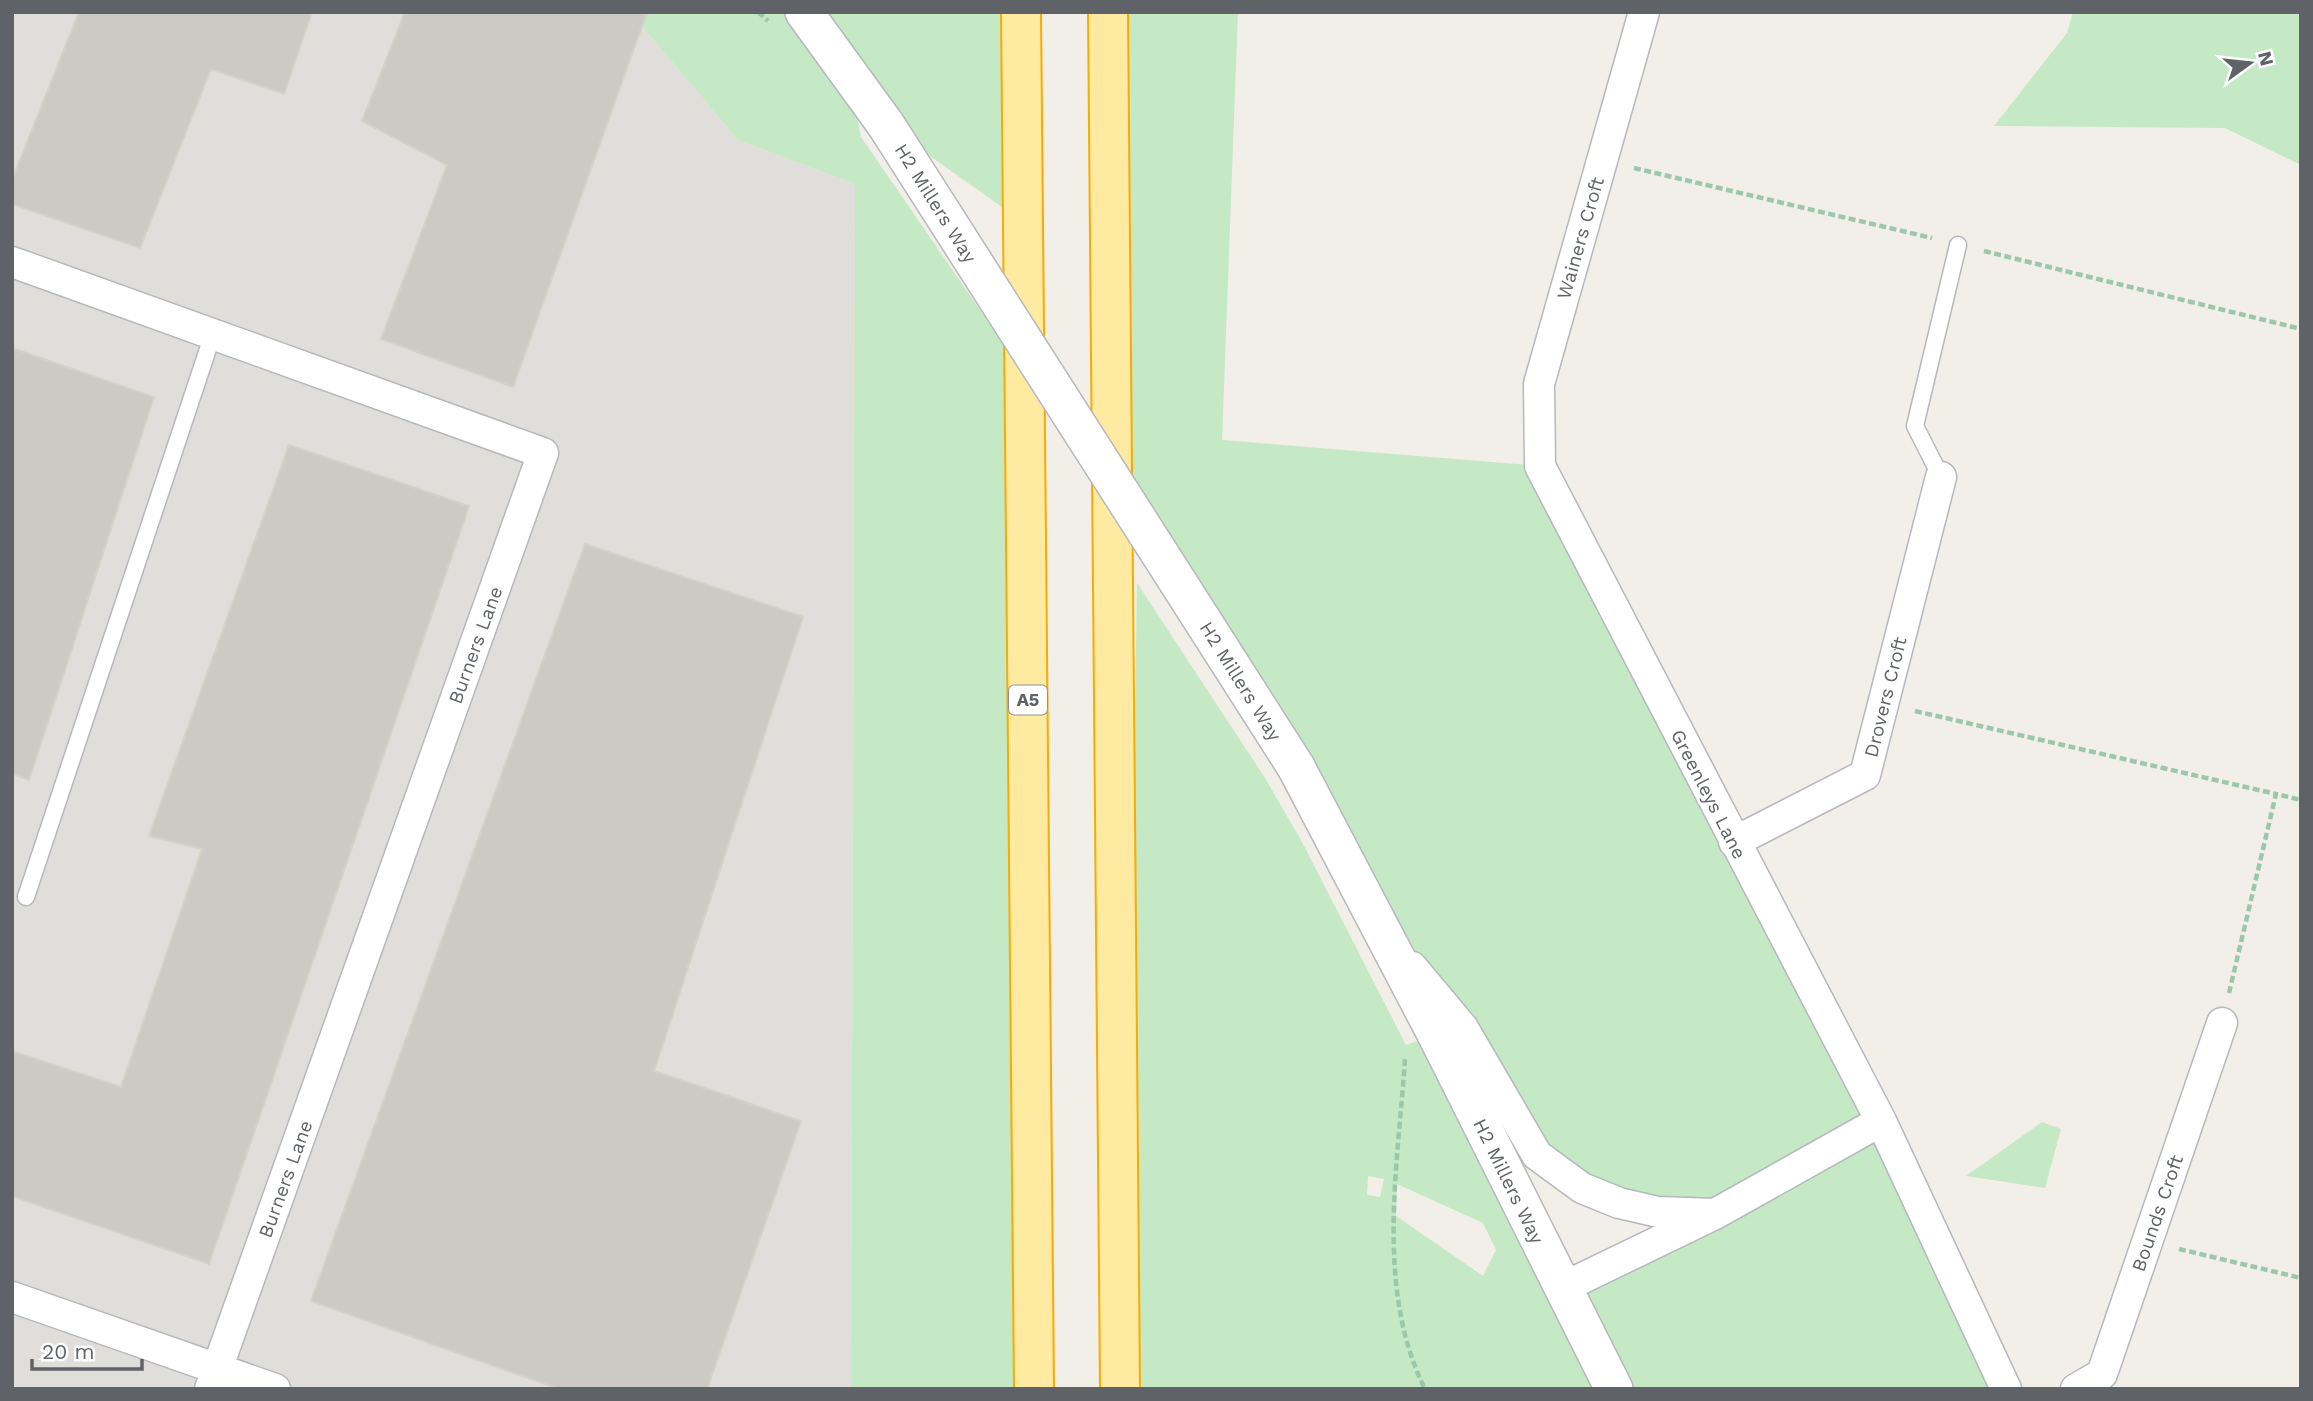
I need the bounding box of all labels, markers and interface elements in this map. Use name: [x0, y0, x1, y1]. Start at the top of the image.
north arrow: [2215, 28, 2285, 98]
text: N: [2253, 49, 2279, 69]
street label: H2 Millers Way: [890, 139, 982, 267]
street label: Wainers Croft: [1552, 174, 1609, 302]
street label: Burners Lane: [444, 583, 507, 707]
street label: H2 Millers Way: [1195, 617, 1287, 745]
street label: Drovers Croft: [1859, 634, 1912, 760]
road number: A5: [1009, 686, 1047, 714]
street label: Greenleys Lane: [1666, 726, 1751, 863]
street label: H2 Millers Way: [1468, 1115, 1549, 1248]
street label: Burners Lane: [254, 1117, 317, 1241]
street label: Bounds Croft: [2127, 1152, 2188, 1275]
scale bar: [32, 1328, 142, 1372]
text: 20 m: [42, 1339, 94, 1364]

